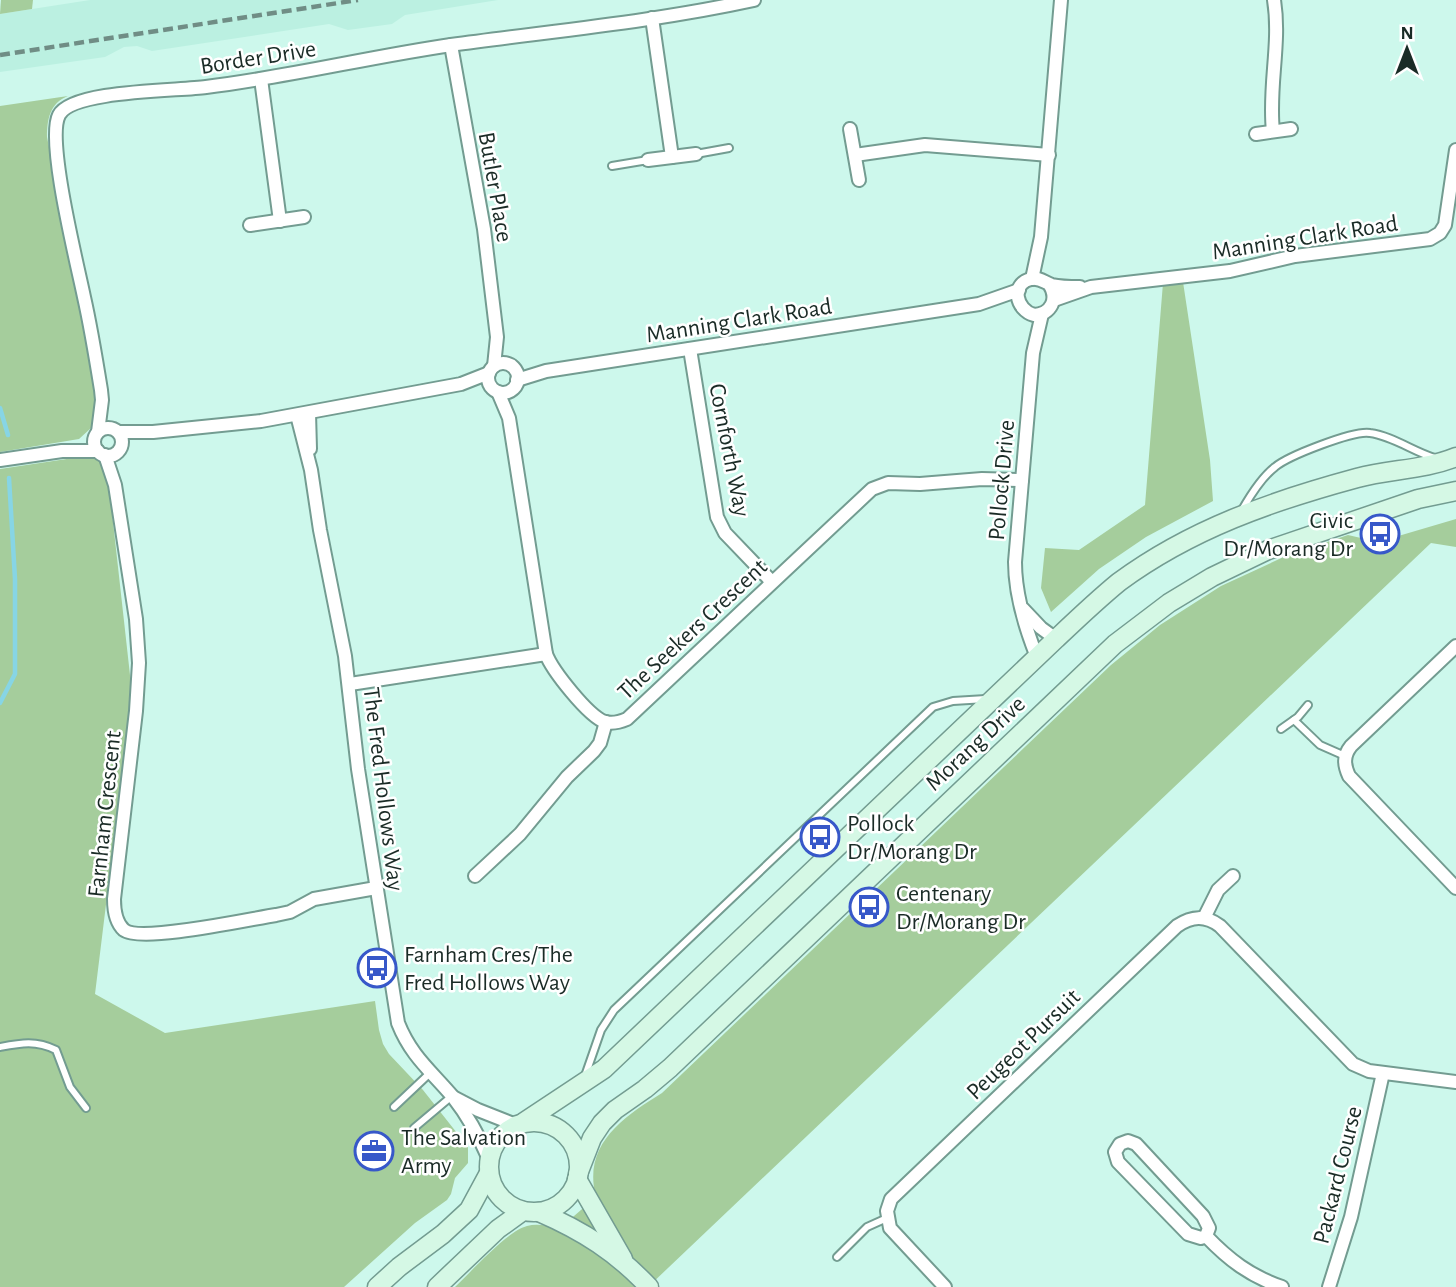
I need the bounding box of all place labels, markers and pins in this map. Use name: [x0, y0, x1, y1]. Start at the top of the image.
place label: Civic Dr/Morang Dr: [1223, 509, 1353, 561]
bus stop icon: Civic Dr/Morang Dr: [1359, 513, 1401, 555]
place label: Pollock Dr/Morang Dr: [847, 812, 977, 864]
bus stop icon: Pollock Dr/Morang Dr: [799, 816, 841, 858]
place label: Centenary Dr/Morang Dr: [896, 882, 1026, 934]
bus stop icon: Centenary Dr/Morang Dr: [848, 886, 890, 928]
place label: Farnham Cres/The Fred Hollows Way: [404, 943, 573, 995]
bus stop icon: Farnham Cres/The Fred Hollows Way: [356, 947, 398, 989]
place label: The Salvation Army: [401, 1126, 526, 1178]
office icon: The Salvation Army: [353, 1130, 395, 1172]

